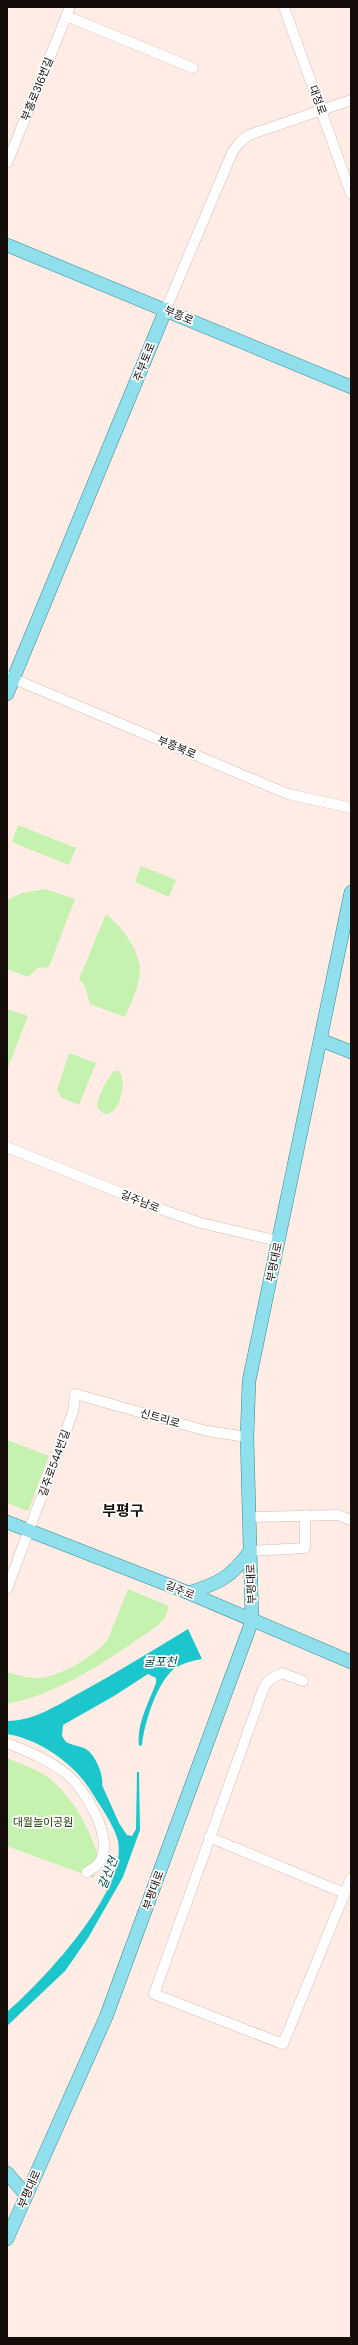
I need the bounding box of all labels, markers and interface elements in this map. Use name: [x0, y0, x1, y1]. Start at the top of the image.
street label: 부흥로316번길: [18, 55, 56, 123]
street label: 대정로: [306, 83, 330, 117]
street label: 부흥로: [162, 303, 196, 327]
street label: 주부토로: [130, 341, 158, 383]
street label: 부흥북로: [156, 733, 198, 761]
street label: 길주남로: [119, 1187, 161, 1215]
street label: 부평대로: [263, 1241, 285, 1283]
street label: 신트리로: [139, 1406, 181, 1430]
street label: 길주로544번길: [35, 1427, 73, 1499]
district label: 부평구: [102, 1501, 144, 1521]
street label: 부평대로: [243, 1564, 259, 1604]
street label: 길주로: [163, 1578, 197, 1602]
water label: 굴포천: [143, 1654, 179, 1670]
park label: 대월놀이공원: [13, 1815, 73, 1829]
water label: 갈산천: [95, 1853, 122, 1891]
street label: 부평대로: [139, 1869, 167, 1911]
street label: 부평대로: [14, 2168, 44, 2210]

